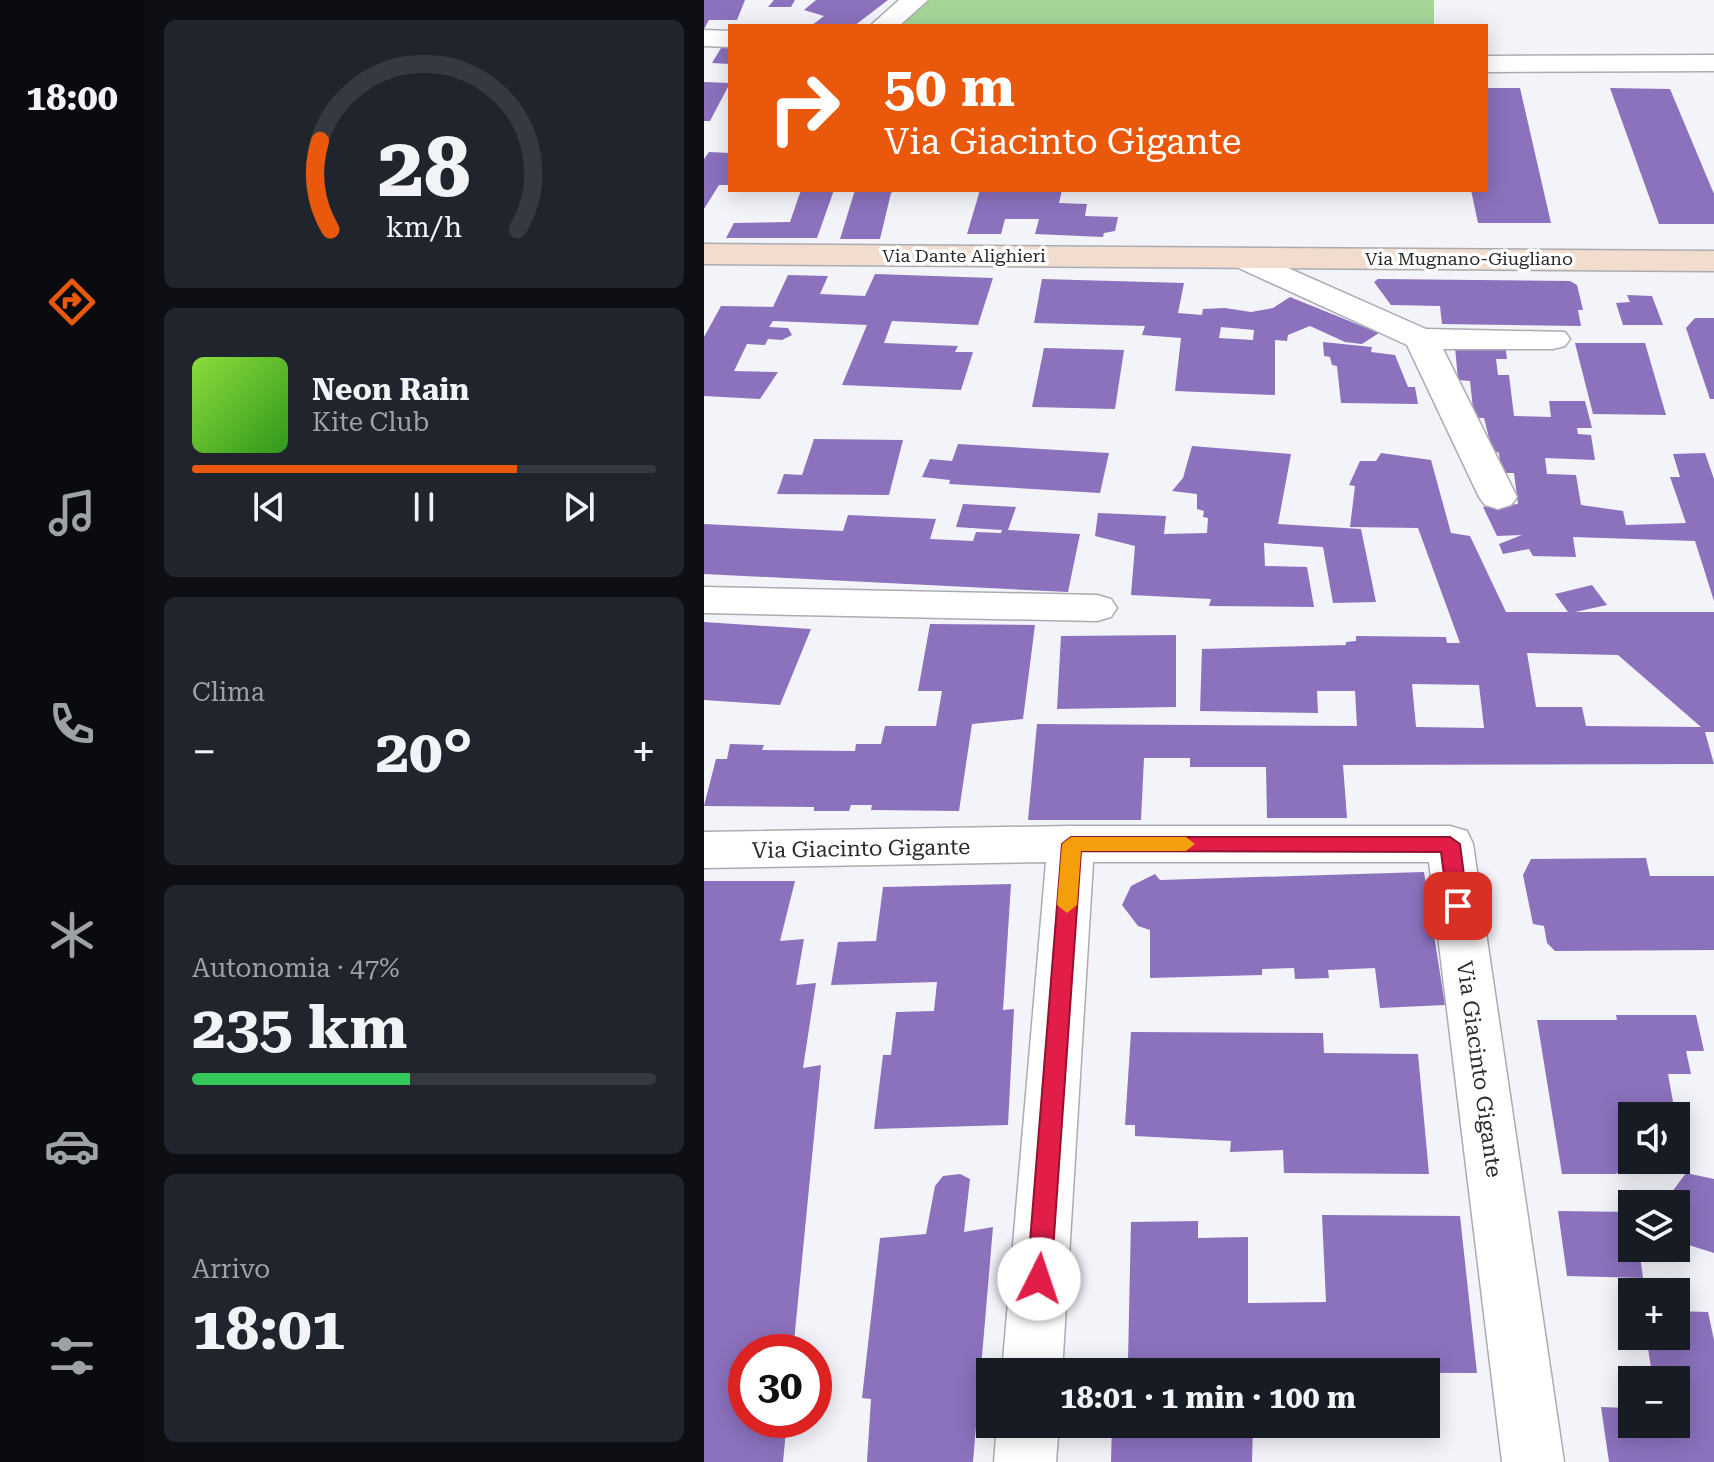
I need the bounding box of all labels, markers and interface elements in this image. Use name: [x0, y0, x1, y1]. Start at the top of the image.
text: 50 m: [884, 54, 1015, 120]
icon: right: [752, 56, 856, 160]
text: 18:00: [26, 77, 118, 119]
text: 28: [377, 119, 471, 216]
text: Via Giacinto Gigante: [884, 121, 1242, 163]
text: km/h: [386, 210, 462, 244]
street label: Via Dante Alighieri: [882, 245, 1046, 266]
street label: Via Mugnano-Giugliano: [1365, 248, 1573, 269]
icon: directions: [44, 274, 100, 330]
text: Neon Rain: [312, 372, 469, 407]
text: Kite Club: [312, 407, 429, 437]
icon: music: [44, 485, 100, 541]
icon: previous: [247, 485, 291, 529]
icon: pause: [402, 485, 446, 529]
icon: next: [557, 485, 601, 529]
text: Clima: [192, 677, 265, 707]
icon: phone: [44, 696, 100, 752]
text: 20°: [375, 716, 473, 787]
text: −: [192, 726, 217, 778]
text: +: [631, 726, 656, 778]
street label: Via Giacinto Gigante: [752, 834, 970, 863]
pin: [1424, 872, 1492, 940]
icon: arrive: [1436, 884, 1480, 928]
icon: climate: [44, 907, 100, 963]
text: Autonomia · 47%: [192, 953, 399, 983]
street label: Via Giacinto Gigante: [1452, 959, 1507, 1179]
text: 235 km: [192, 992, 407, 1063]
map controls: [1618, 1102, 1690, 1438]
button: sound: [1618, 1102, 1690, 1174]
icon: car: [44, 1118, 100, 1174]
button: layers: [1618, 1190, 1690, 1262]
position arrow: [997, 1237, 1081, 1321]
text: Arrivo: [192, 1254, 270, 1284]
button: +: [1618, 1278, 1690, 1350]
text: 18:01: [192, 1293, 345, 1364]
icon: filters: [44, 1328, 100, 1384]
speed limit sign: 30: [728, 1334, 832, 1438]
button: −: [1618, 1366, 1690, 1438]
text: 18:01 · 1 min · 100 m: [1060, 1380, 1356, 1415]

